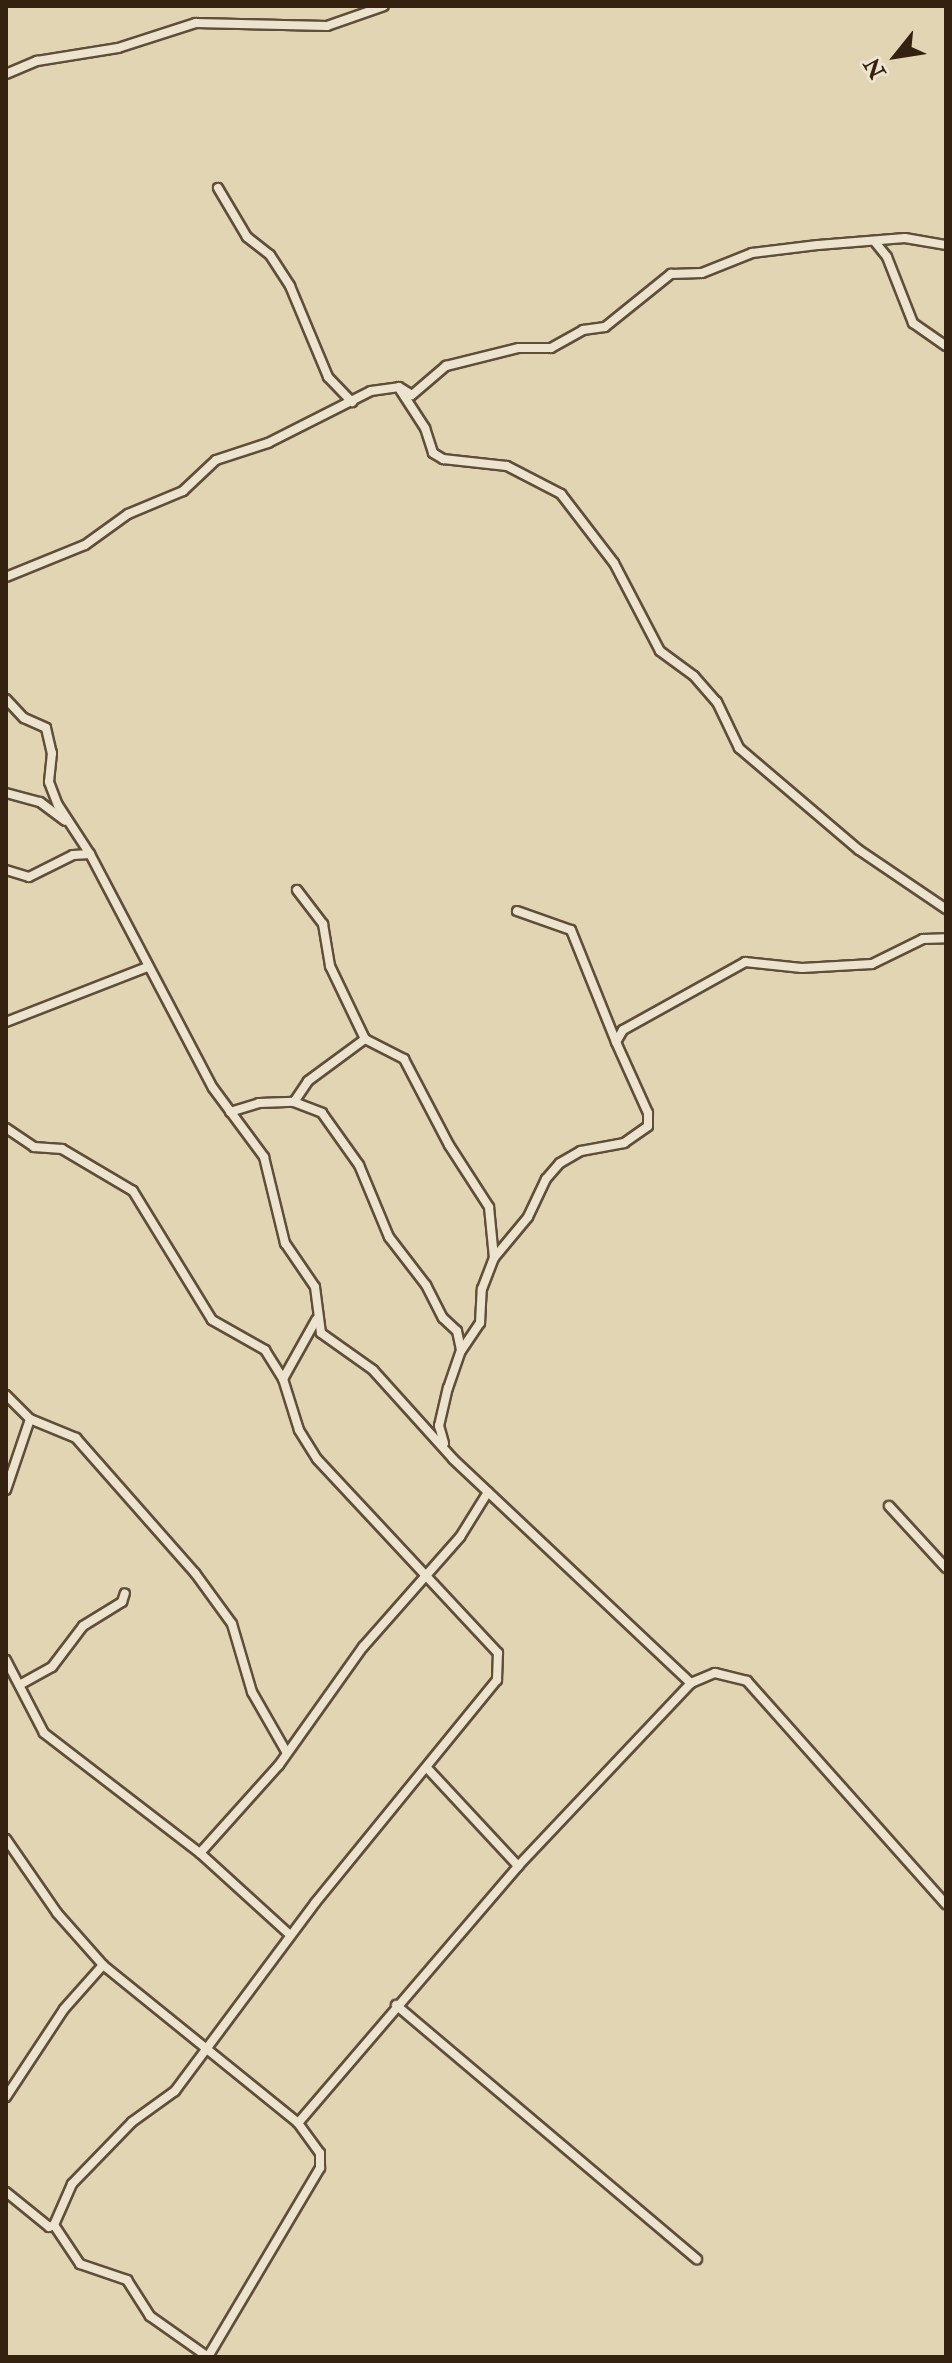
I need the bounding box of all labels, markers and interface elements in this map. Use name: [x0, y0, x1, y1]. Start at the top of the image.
north arrow: [856, 16, 936, 96]
text: N: [858, 52, 892, 84]

